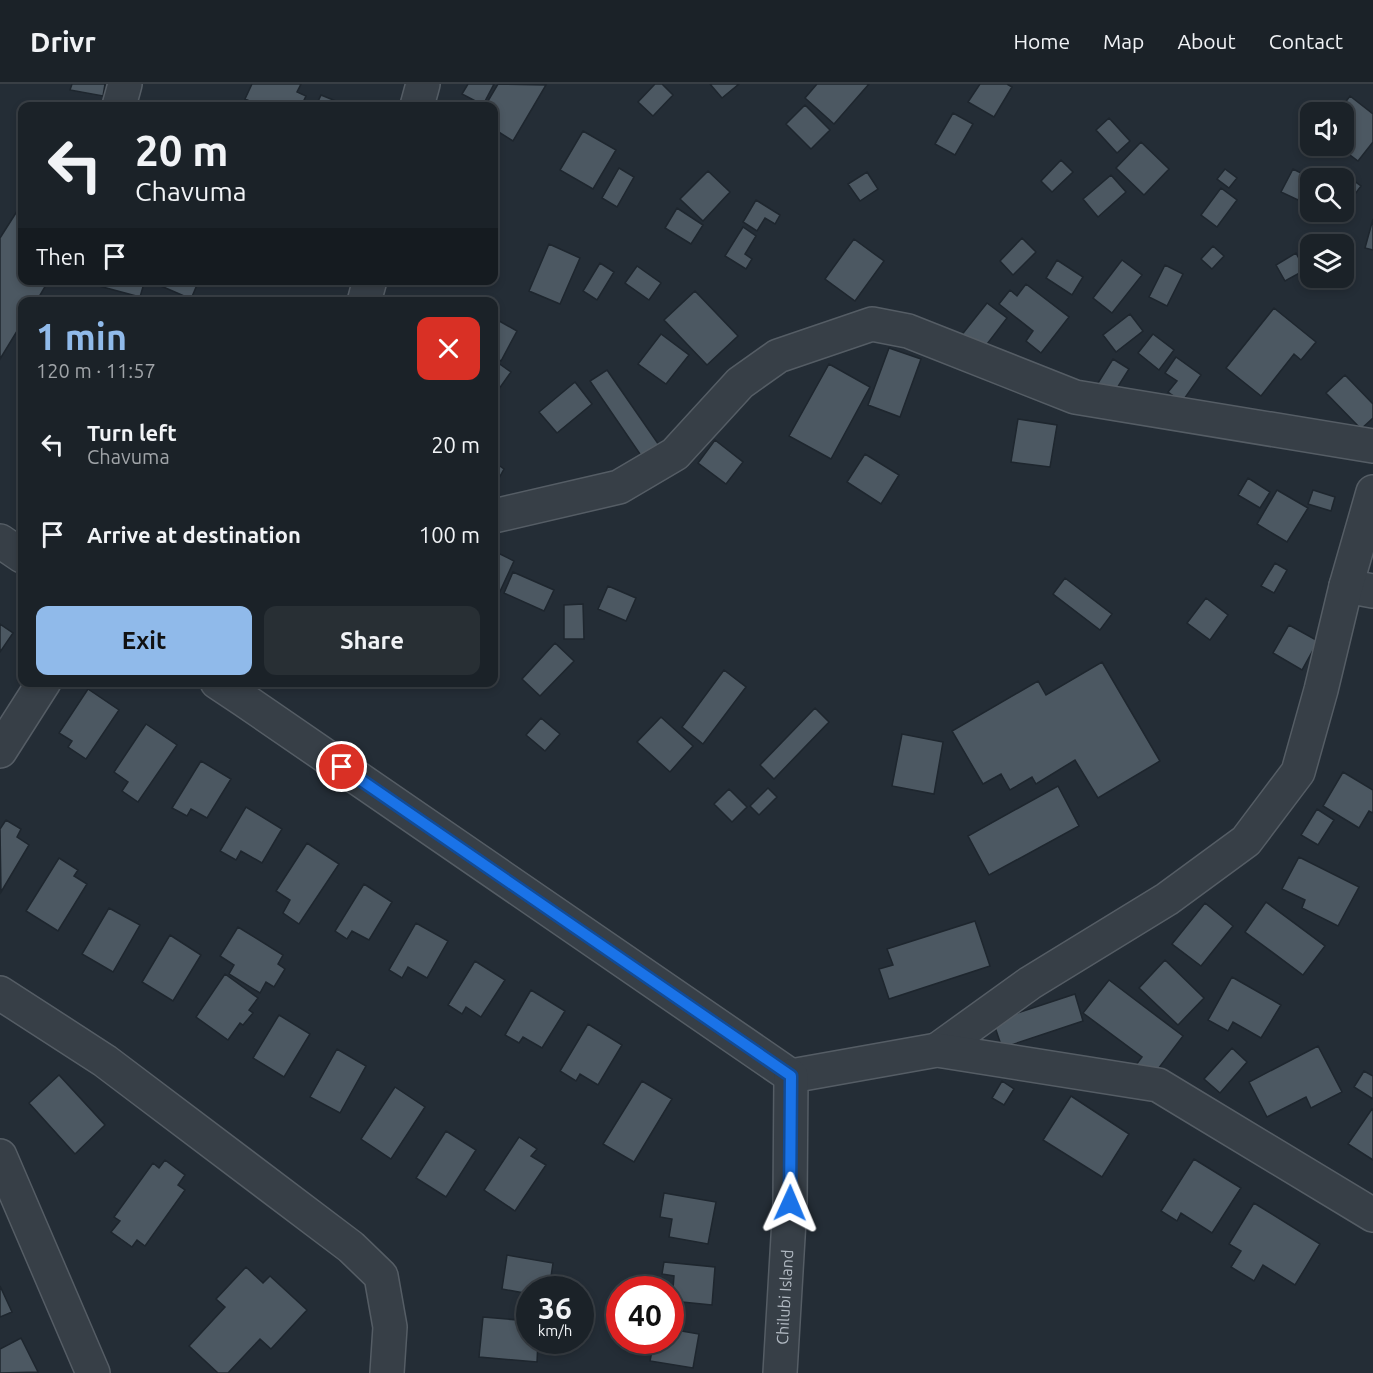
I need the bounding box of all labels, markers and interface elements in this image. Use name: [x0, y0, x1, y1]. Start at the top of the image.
text: Drivr: [30, 26, 96, 57]
text: Home: [1013, 29, 1070, 53]
text: Map: [1103, 29, 1144, 53]
text: About: [1177, 29, 1236, 53]
text: Contact: [1269, 29, 1343, 53]
map controls: [1300, 102, 1354, 288]
button: sound: [1300, 102, 1354, 156]
icon: left: [36, 126, 114, 204]
text: 20 m: [135, 127, 229, 174]
button: search: [1300, 168, 1354, 222]
text: Chavuma: [135, 176, 247, 206]
button: layers: [1300, 234, 1354, 288]
icon: arrive: [98, 240, 131, 273]
text: Then: [36, 244, 86, 269]
text: 1 min: [36, 316, 127, 357]
button: close: [417, 317, 480, 380]
text: 120 m · 11:57: [36, 359, 156, 382]
text: Turn left: [87, 420, 177, 445]
icon: left: [36, 428, 69, 461]
text: 20 m: [431, 432, 480, 457]
text: Chavuma: [87, 445, 170, 468]
icon: arrive: [36, 518, 69, 551]
text: Arrive at destination: [87, 522, 301, 547]
text: 100 m: [419, 522, 480, 547]
button: Exit: [36, 606, 252, 675]
button: Share: [264, 606, 480, 675]
pin: [316, 741, 367, 792]
icon: arrive: [325, 750, 358, 783]
position arrow: [758, 1171, 822, 1235]
street label: Chilubi Island: [773, 1249, 796, 1345]
speed limit sign: 40: [606, 1276, 684, 1354]
text: 36: [538, 1291, 572, 1325]
text: km/h: [538, 1322, 572, 1339]

